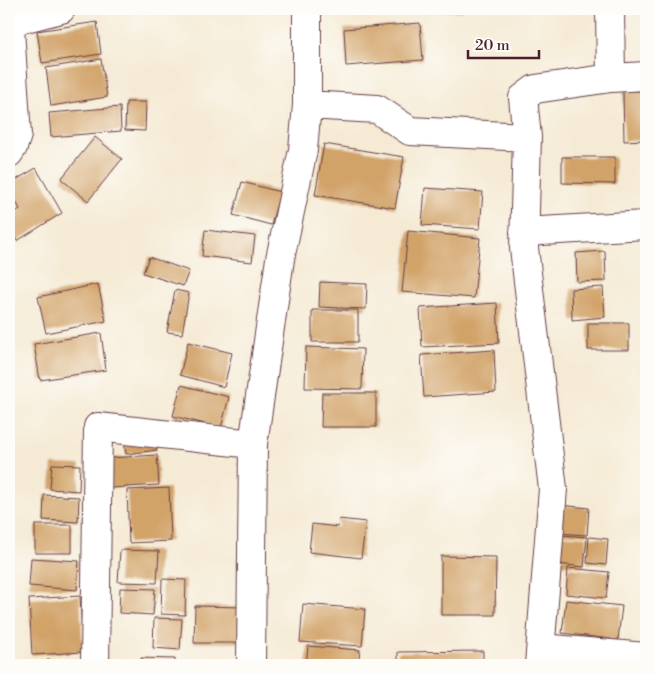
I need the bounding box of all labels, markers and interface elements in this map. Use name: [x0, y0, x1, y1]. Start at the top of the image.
scale bar: [468, 28, 539, 60]
text: 20 m: [475, 36, 510, 55]

